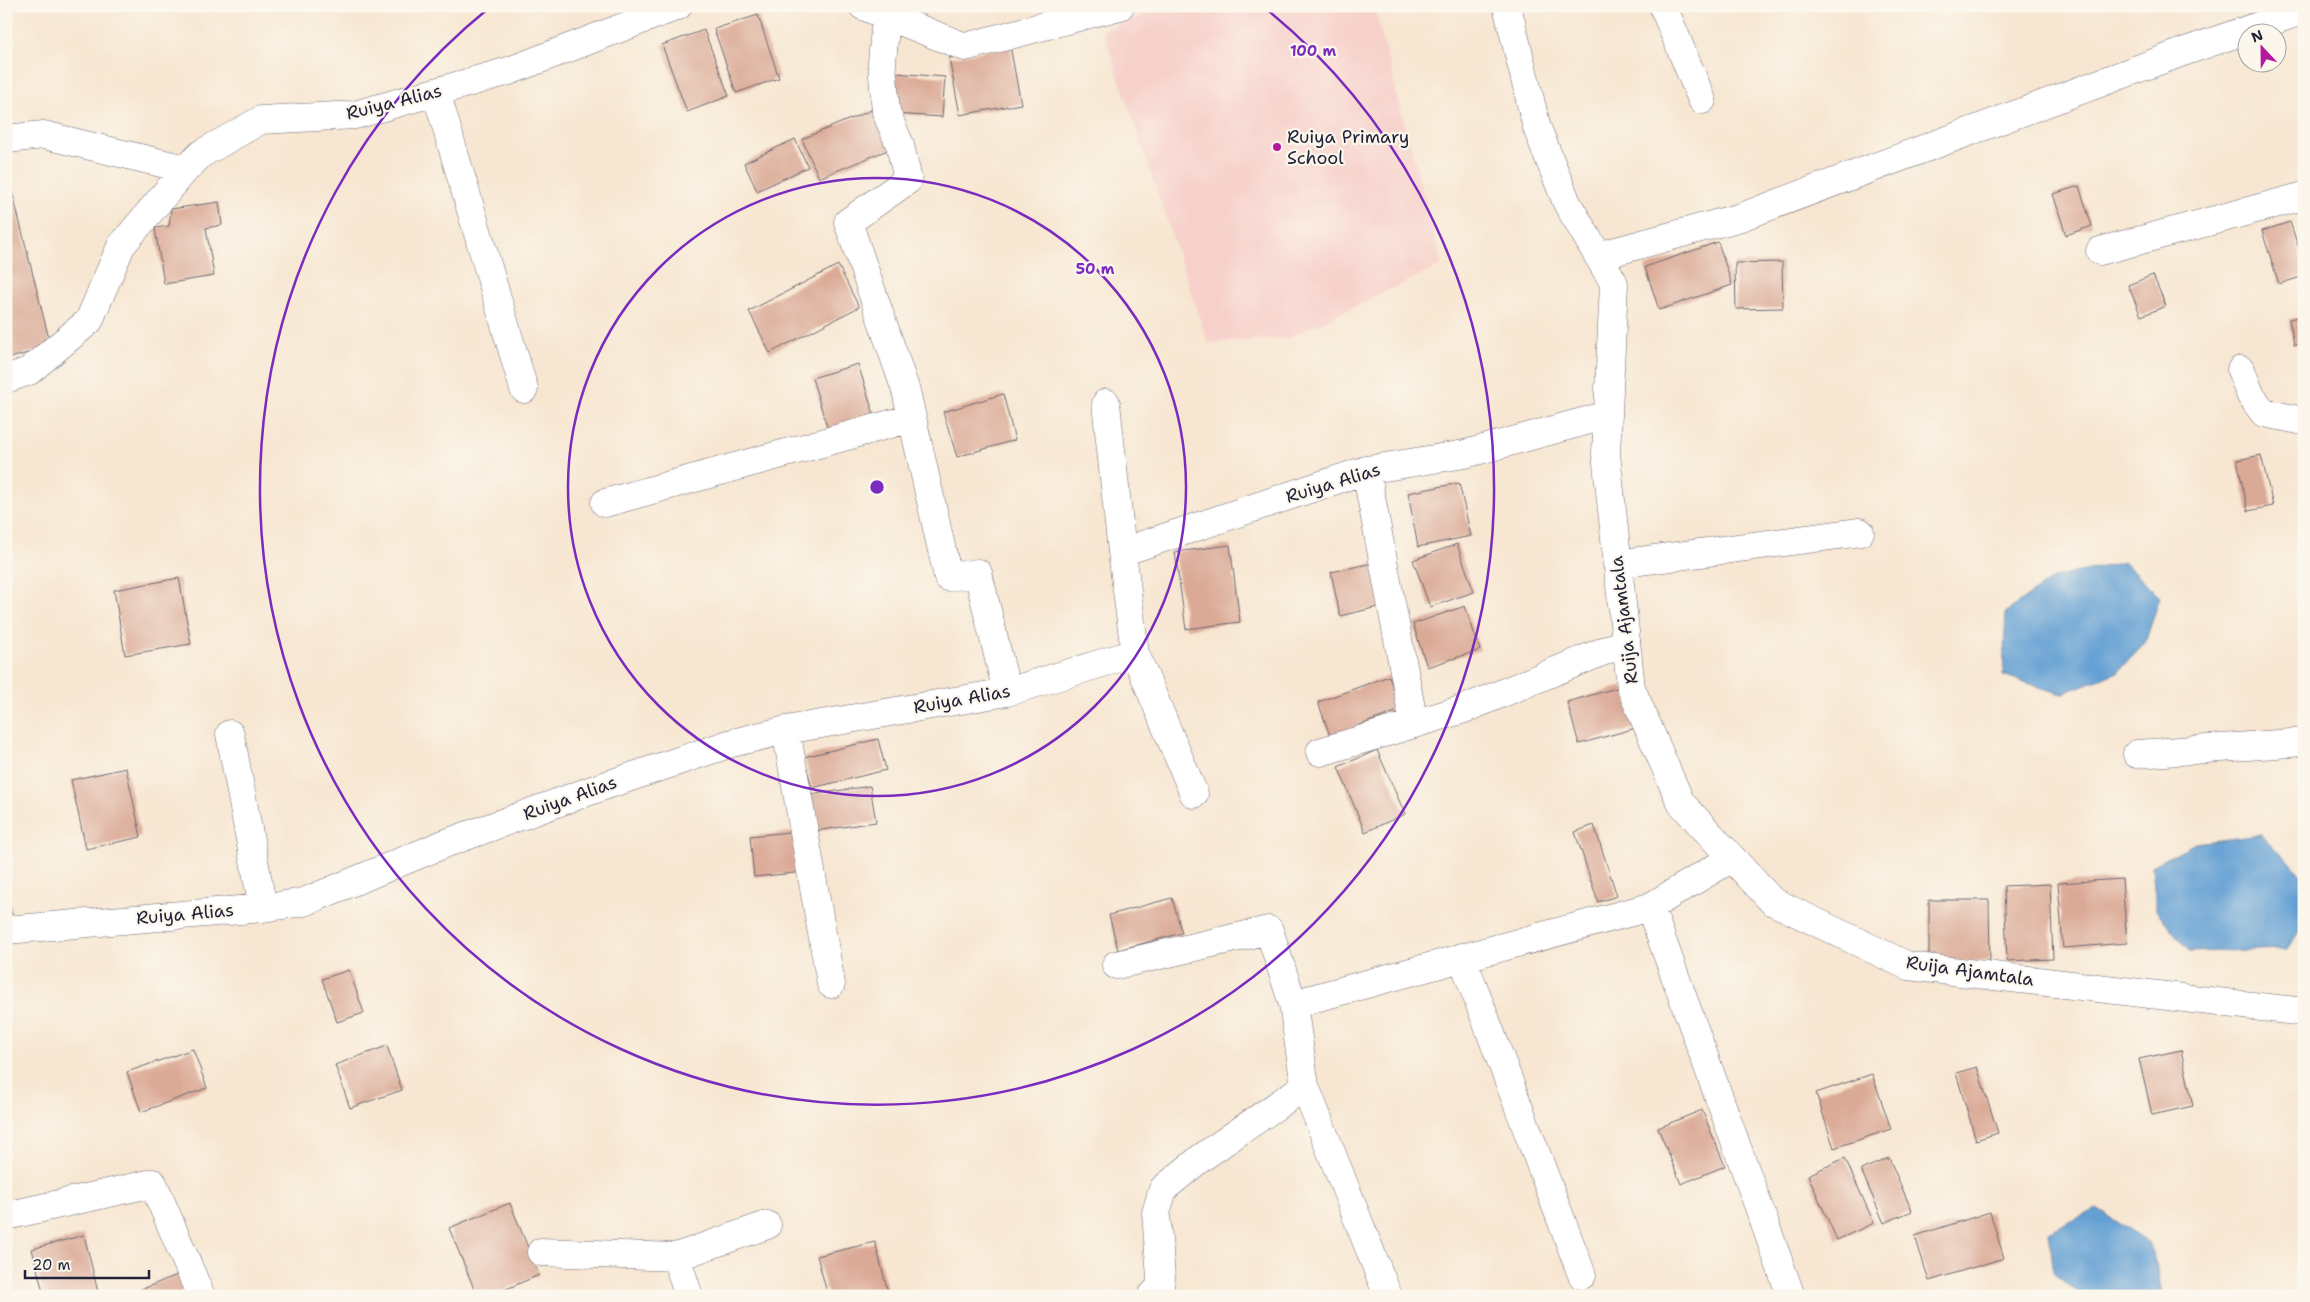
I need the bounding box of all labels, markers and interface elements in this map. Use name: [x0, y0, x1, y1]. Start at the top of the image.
north arrow: [2238, 22, 2288, 72]
text: N: [2249, 26, 2266, 46]
text: 100 m: [1290, 41, 1336, 61]
street label: Ruiya Alias: [344, 78, 444, 126]
place label: Ruiya Primary School: [1287, 125, 1409, 170]
marker: Ruiya Primary School: [1271, 141, 1283, 153]
text: 50 m: [1076, 259, 1115, 279]
street label: Ruiya Alias: [1283, 457, 1383, 509]
centre of rings: [868, 478, 886, 496]
street label: Ruija Ajamtala: [1604, 555, 1644, 685]
street label: Ruiya Alias: [912, 679, 1012, 719]
street label: Ruiya Alias: [520, 770, 620, 826]
street label: Ruiya Alias: [135, 898, 235, 930]
street label: Ruija Ajamtala: [1905, 950, 2035, 992]
scale bar: [25, 1247, 149, 1279]
text: 20 m: [32, 1255, 71, 1275]

